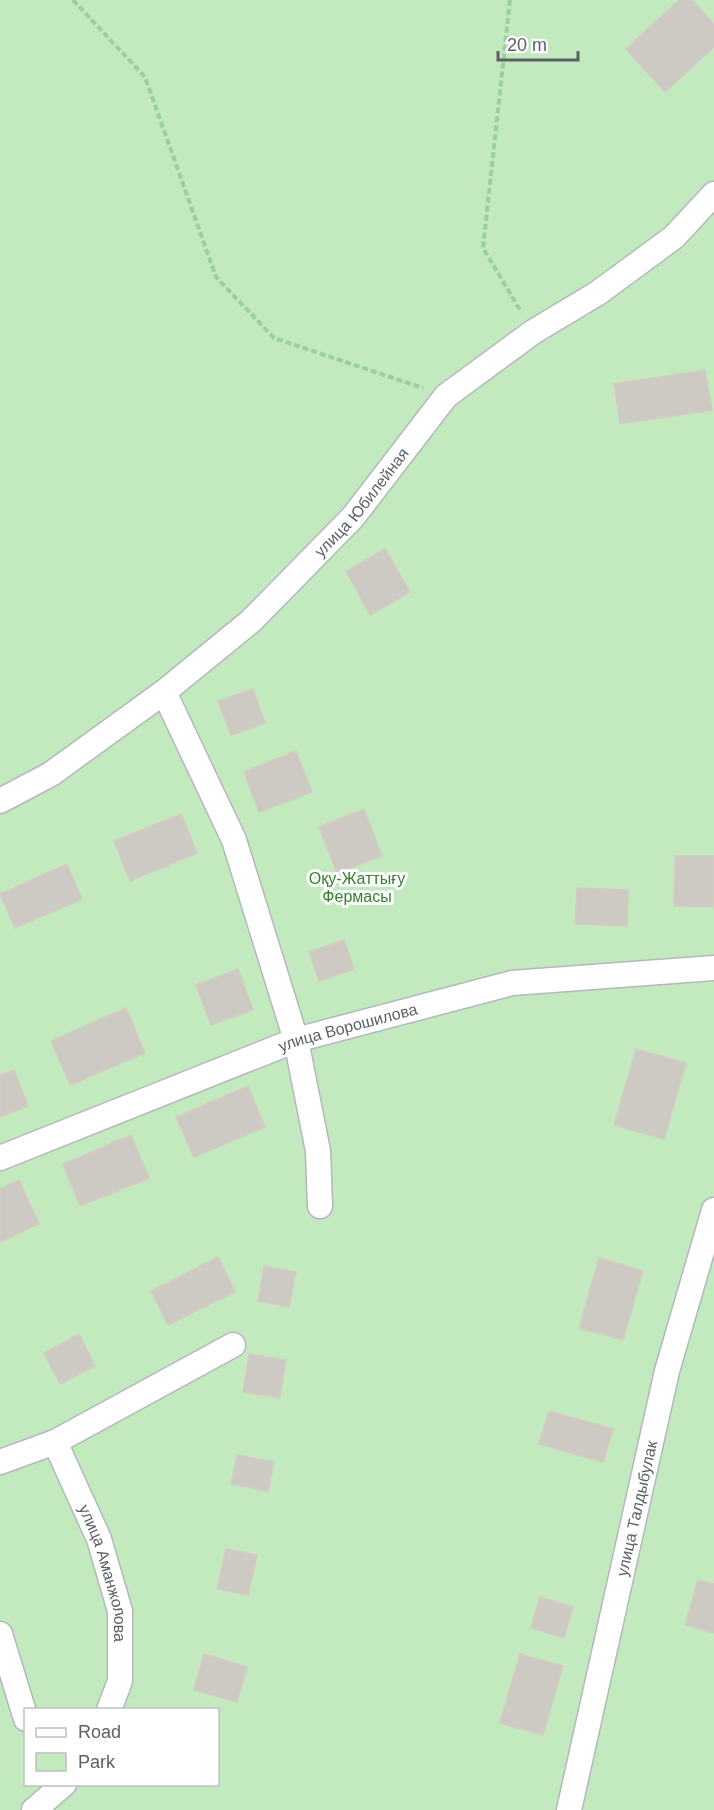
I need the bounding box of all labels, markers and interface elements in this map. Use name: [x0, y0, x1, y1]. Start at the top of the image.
scale bar: [498, 24, 578, 62]
text: 20 m: [507, 35, 547, 55]
street label: улица Юбилейная: [311, 445, 411, 560]
park label: Оқу-Жаттығу Фермасы: [309, 870, 405, 905]
street label: улица Ворошилова: [276, 1000, 419, 1055]
street label: улица Талдыбулак: [613, 1438, 660, 1578]
street label: улица Аманжолова: [76, 1502, 129, 1642]
legend: [24, 1708, 219, 1786]
text: Road: [78, 1722, 121, 1742]
text: Park: [78, 1752, 116, 1772]

